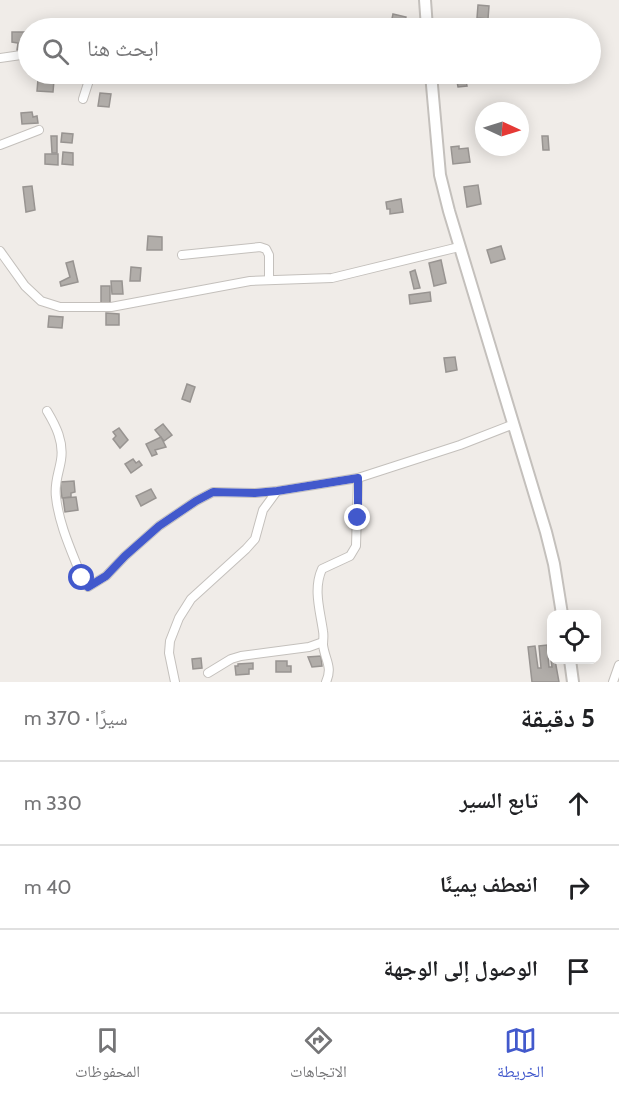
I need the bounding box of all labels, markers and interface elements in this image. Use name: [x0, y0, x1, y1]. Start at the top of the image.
search box: [18, 18, 601, 84]
icon: search: [39, 35, 72, 68]
text: ابحث هنا: [87, 35, 159, 62]
north arrow: [475, 102, 529, 156]
route end: [344, 504, 370, 530]
route start: [68, 564, 94, 590]
map controls: [547, 610, 601, 664]
button: locate: [547, 610, 601, 664]
text: 5 دقيقة: [521, 702, 595, 734]
text: سيرًا · 370 m: [24, 706, 128, 730]
text: تابع السير: [460, 787, 538, 814]
icon: ahead: [562, 787, 595, 820]
text: 330 m: [24, 791, 82, 815]
text: انعطف يمينًا: [440, 871, 538, 898]
icon: right: [562, 871, 595, 904]
text: 40 m: [24, 875, 72, 899]
text: الوصول إلى الوجهة: [383, 955, 538, 982]
icon: arrive: [562, 955, 595, 988]
tab: المحفوظات: [75, 1024, 140, 1087]
tab: الاتجاهات: [290, 1024, 347, 1087]
tab: الخريطة: [497, 1024, 544, 1087]

